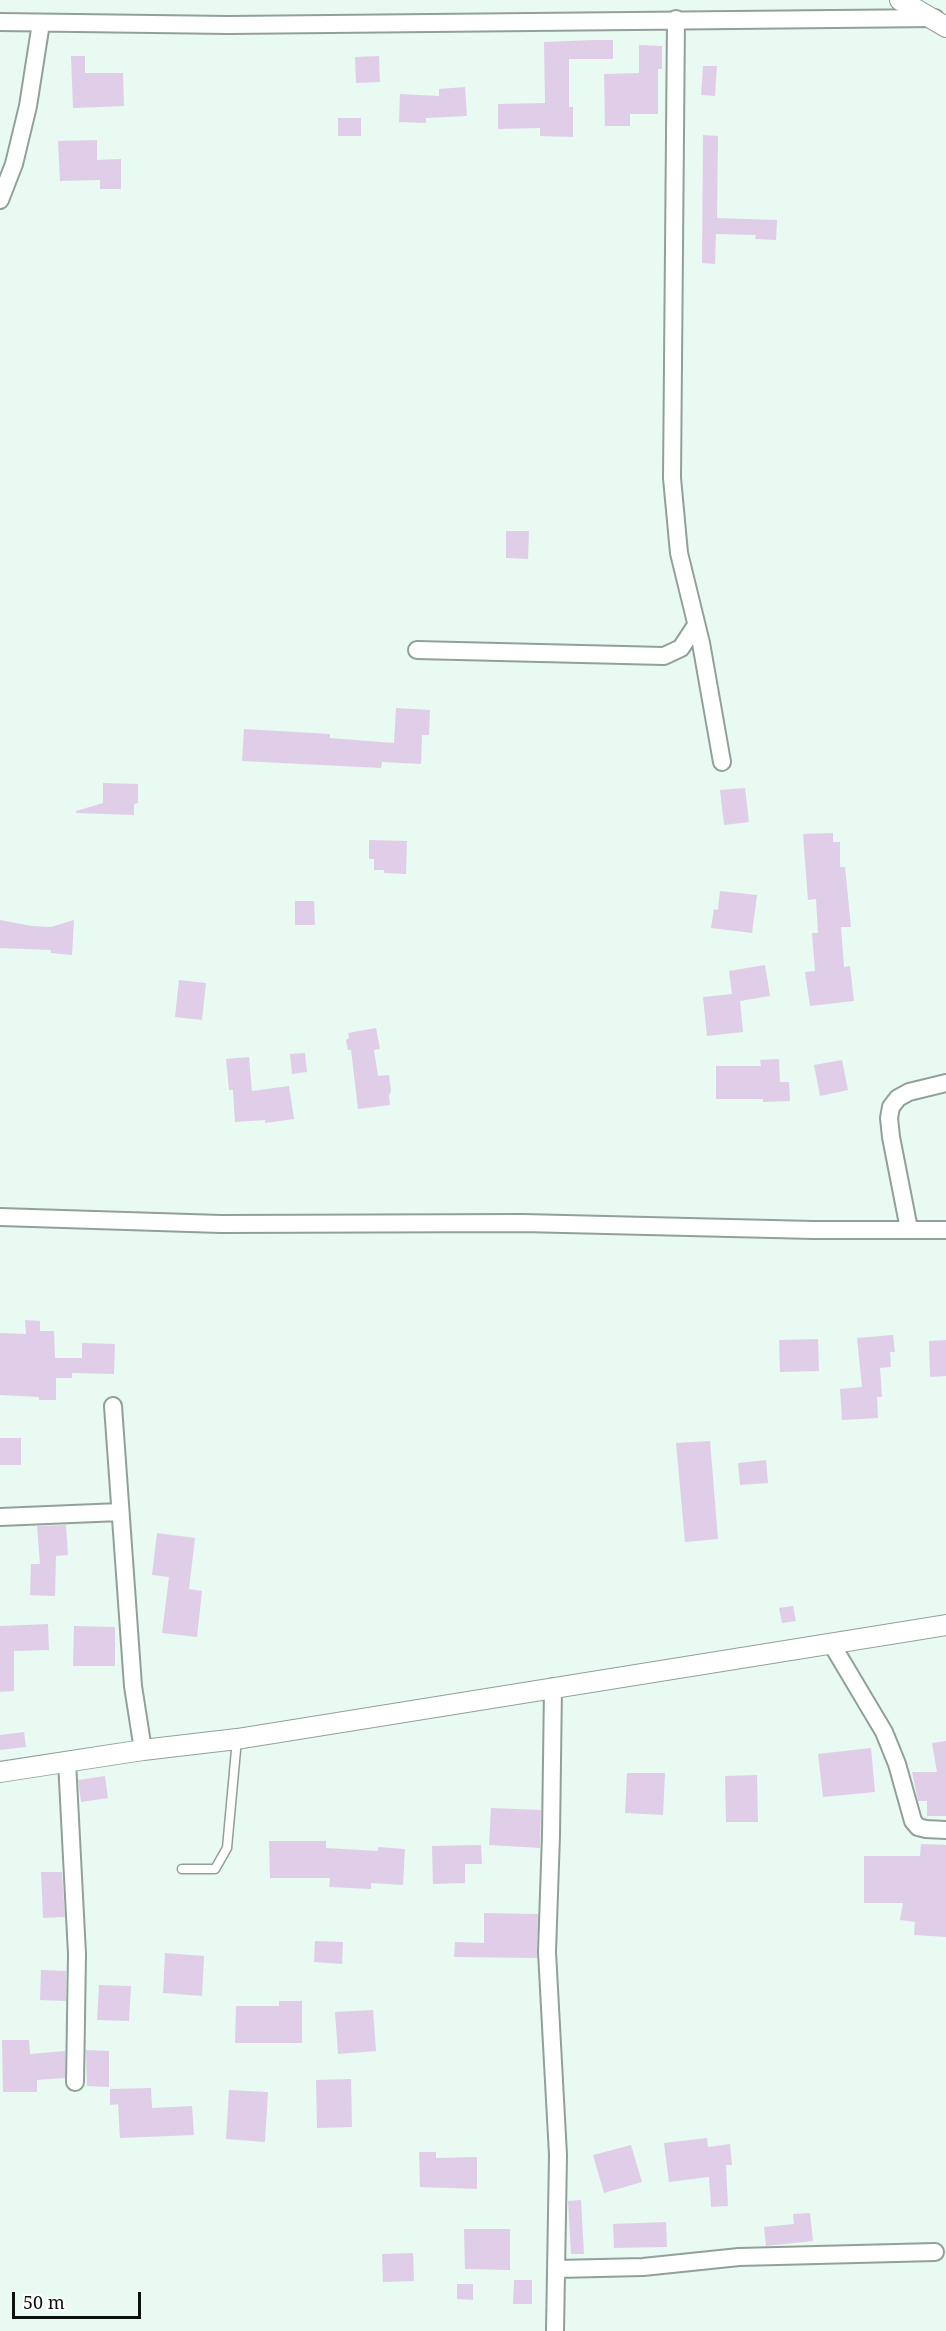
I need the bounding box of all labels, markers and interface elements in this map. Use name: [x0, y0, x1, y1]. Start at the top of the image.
scale bar: [15, 2280, 144, 2318]
text: 50 m: [23, 2290, 65, 2314]

